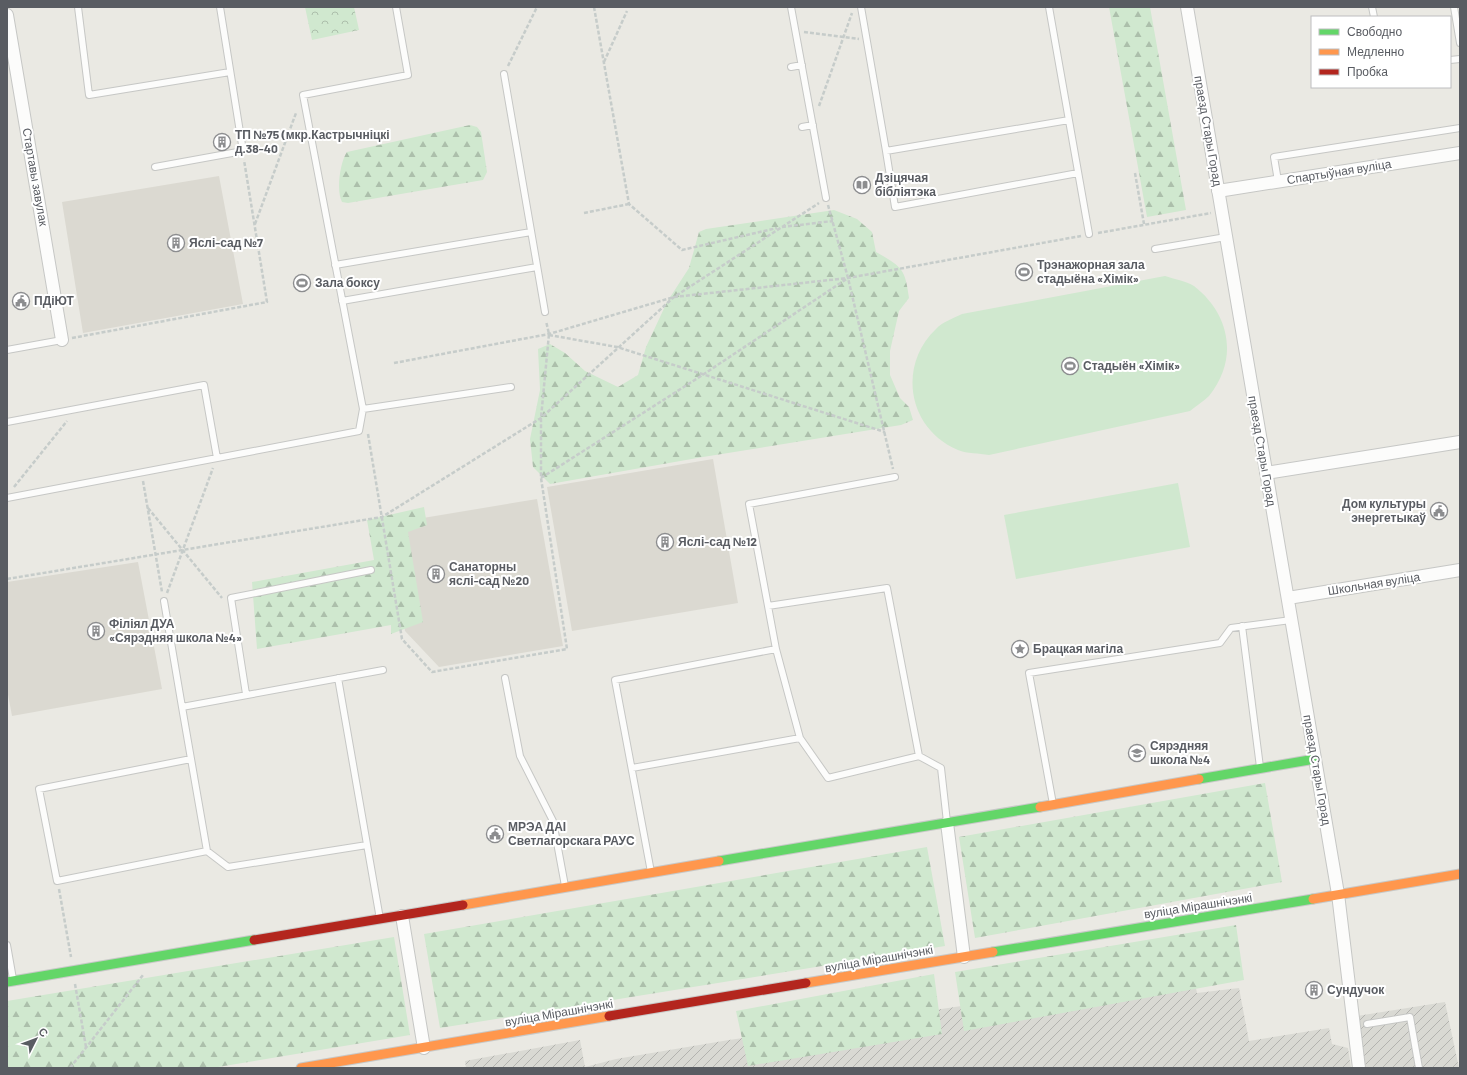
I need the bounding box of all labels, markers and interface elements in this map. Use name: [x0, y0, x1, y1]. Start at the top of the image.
legend: [1311, 16, 1451, 88]
text: Свободно: [1347, 24, 1402, 39]
text: Медленно: [1347, 44, 1404, 59]
text: Пробка: [1347, 64, 1388, 79]
street label: праезд Стары Горад: [1191, 74, 1226, 187]
street label: Стартавы завулак: [19, 127, 52, 228]
place label: ТП №75 (мкр.Кастрычніцкі д.38-40: [235, 127, 390, 156]
building icon: ТП №75 (мкр.Кастрычніцкі д.38-40: [212, 132, 232, 152]
street label: Спартыўная вуліца: [1286, 156, 1393, 187]
place label: Дзіцячая бібліятэка: [875, 170, 936, 198]
library icon: Дзіцячая бібліятэка: [852, 175, 872, 195]
building icon: Яслі-сад №7: [166, 233, 186, 253]
place label: Яслі-сад №7: [189, 235, 263, 250]
place label: Трэнажорная зала стадыёна «Хімік»: [1037, 257, 1145, 286]
sports icon: Трэнажорная зала стадыёна «Хімік»: [1014, 262, 1034, 282]
sports icon: Зала боксу: [292, 273, 312, 293]
place label: Зала боксу: [315, 275, 380, 290]
public building icon: ПДіЮТ: [11, 291, 31, 311]
place label: ПДіЮТ: [34, 293, 75, 308]
sports icon: Стадыён «Хімік»: [1060, 356, 1080, 376]
place label: Стадыён «Хімік»: [1083, 358, 1180, 373]
street label: праезд Стары Горад: [1245, 394, 1280, 507]
place label: Дом культуры энергетыкаў: [1342, 496, 1426, 525]
public building icon: Дом культуры энергетыкаў: [1429, 501, 1449, 521]
building icon: Яслі-сад №12: [655, 532, 675, 552]
place label: Яслі-сад №12: [678, 534, 757, 549]
place label: Санаторны яслі-сад №20: [449, 559, 529, 588]
building icon: Санаторны яслі-сад №20: [426, 564, 446, 584]
street label: Школьная вуліца: [1327, 569, 1421, 598]
place label: Філіял ДУА «Сярэдняя школа №4»: [109, 616, 242, 645]
building icon: Філіял ДУА «Сярэдняя школа №4»: [86, 621, 106, 641]
place icon: Брацкая магіла: [1010, 639, 1030, 659]
place label: Брацкая магіла: [1033, 641, 1123, 656]
street label: праезд Стары Горад: [1300, 713, 1335, 826]
place label: Сярэдняя школа №4: [1150, 738, 1210, 766]
school or university icon: Сярэдняя школа №4: [1127, 743, 1147, 763]
place label: МРЭА ДАІ Светлагорскага РАУС: [508, 819, 635, 848]
public building icon: МРЭА ДАІ Светлагорскага РАУС: [485, 824, 505, 844]
street label: вуліца Мірашнічэнкі: [1143, 890, 1253, 921]
street label: вуліца Мірашнічэнкі: [824, 942, 934, 975]
building icon: Сундучок: [1304, 980, 1324, 1000]
place label: Сундучок: [1327, 982, 1385, 997]
street label: вуліца Мірашнічэнкі: [504, 996, 614, 1029]
north arrow: [16, 1019, 56, 1059]
text: С: [36, 1025, 51, 1039]

